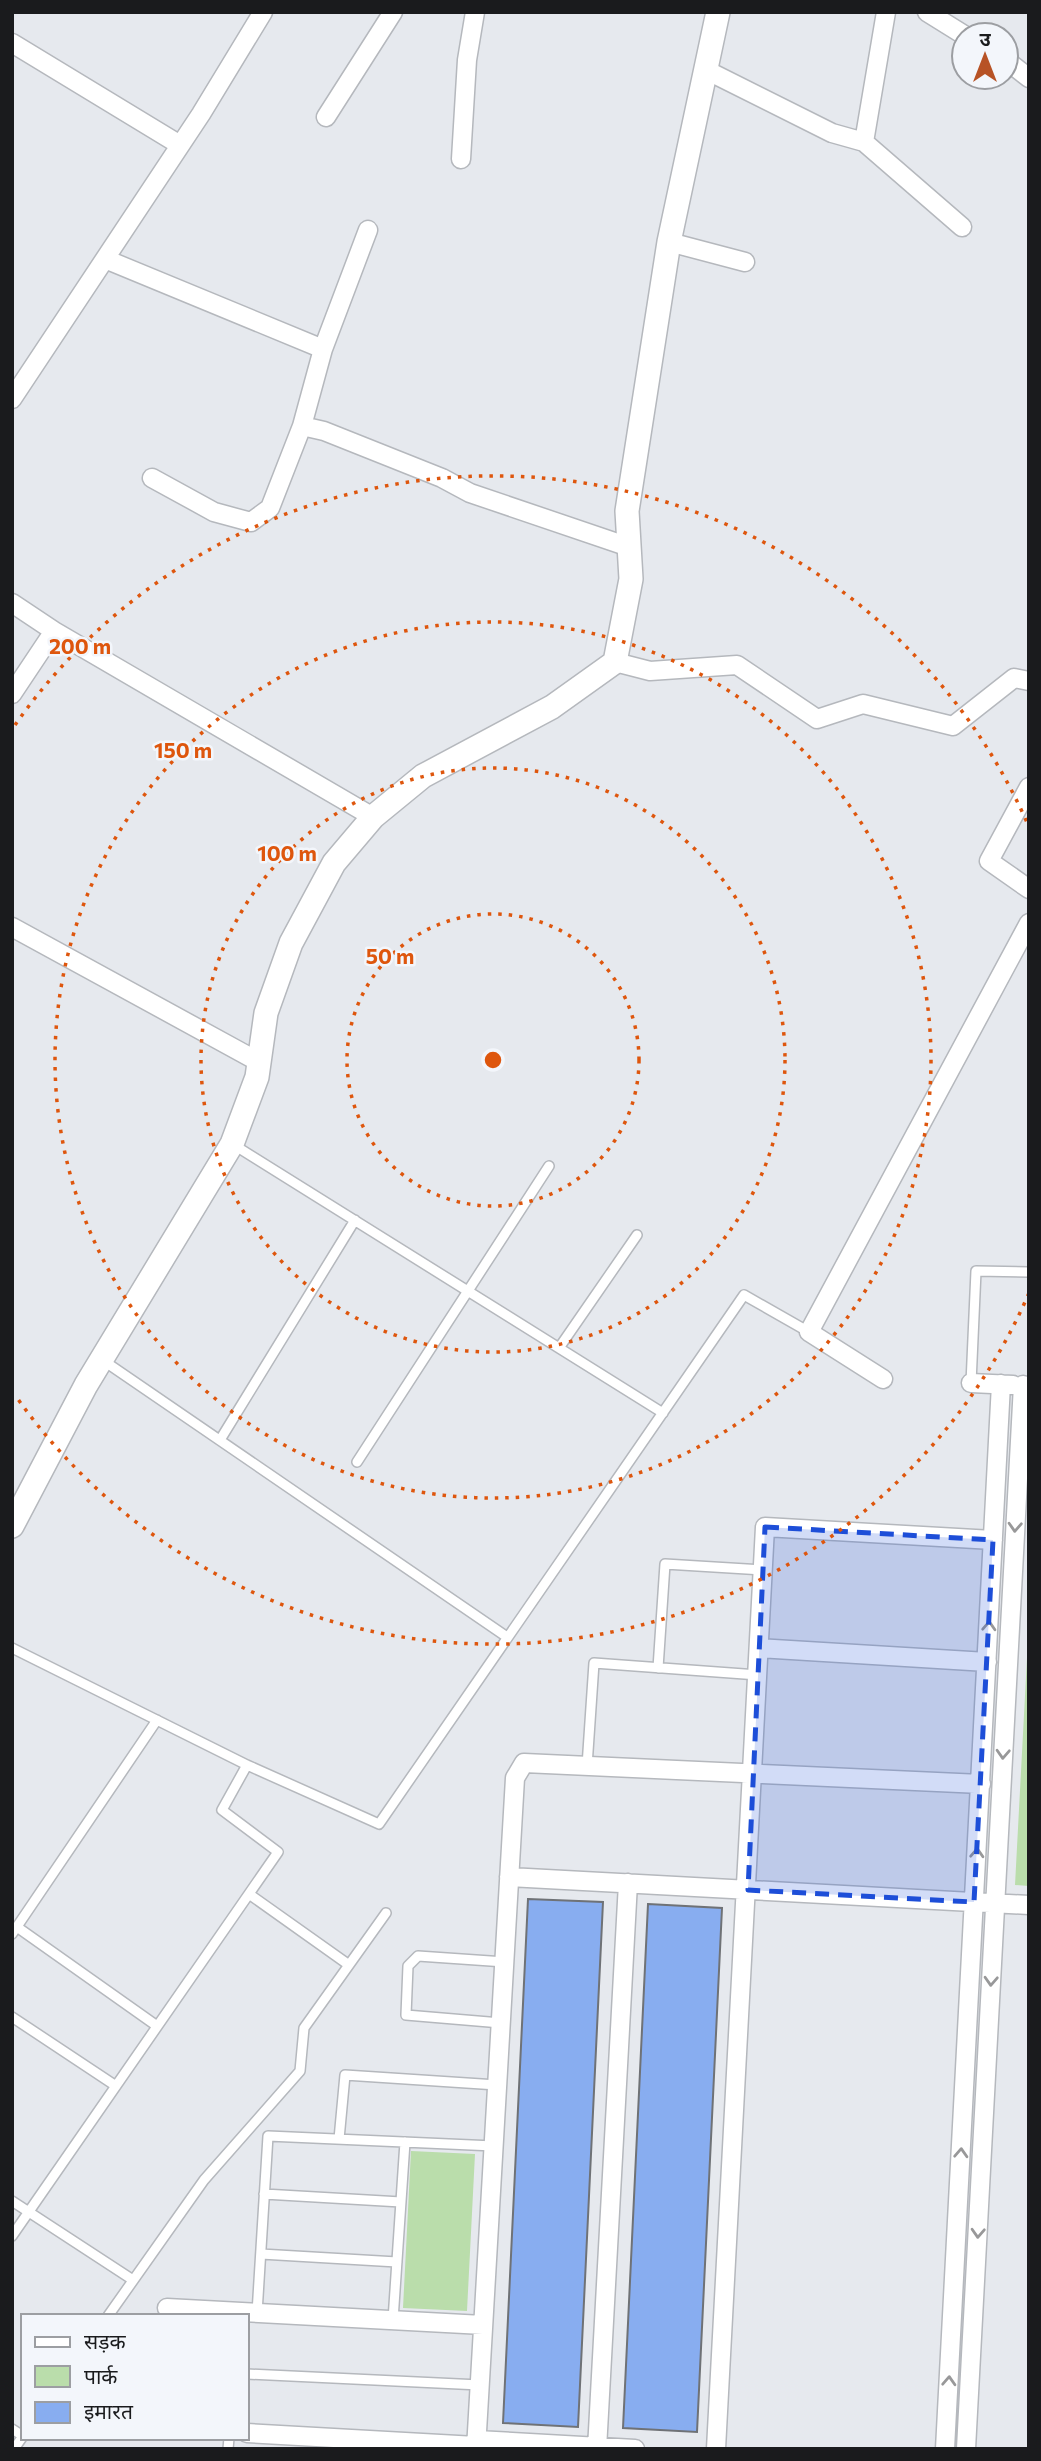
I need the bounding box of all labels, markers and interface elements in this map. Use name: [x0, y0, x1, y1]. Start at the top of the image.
north arrow: [950, 21, 1020, 91]
text: उ: [979, 27, 991, 50]
text: 200 m: [49, 633, 111, 658]
text: 150 m: [154, 737, 212, 762]
text: 100 m: [257, 840, 317, 865]
text: 50 m: [366, 943, 414, 968]
centre of rings: [481, 1048, 505, 1072]
one-way arrow: [1008, 1522, 1023, 1533]
one-way arrow: [981, 1620, 996, 1631]
one-way arrow: [996, 1749, 1011, 1760]
one-way arrow: [969, 1847, 984, 1858]
one-way arrow: [984, 1976, 999, 1987]
one-way arrow: [953, 2148, 968, 2159]
one-way arrow: [970, 2228, 985, 2239]
legend: [21, 2314, 248, 2440]
text: सड़क: [84, 2328, 126, 2353]
text: पार्क: [84, 2363, 118, 2388]
one-way arrow: [941, 2375, 956, 2386]
text: इमारत: [84, 2398, 134, 2423]

